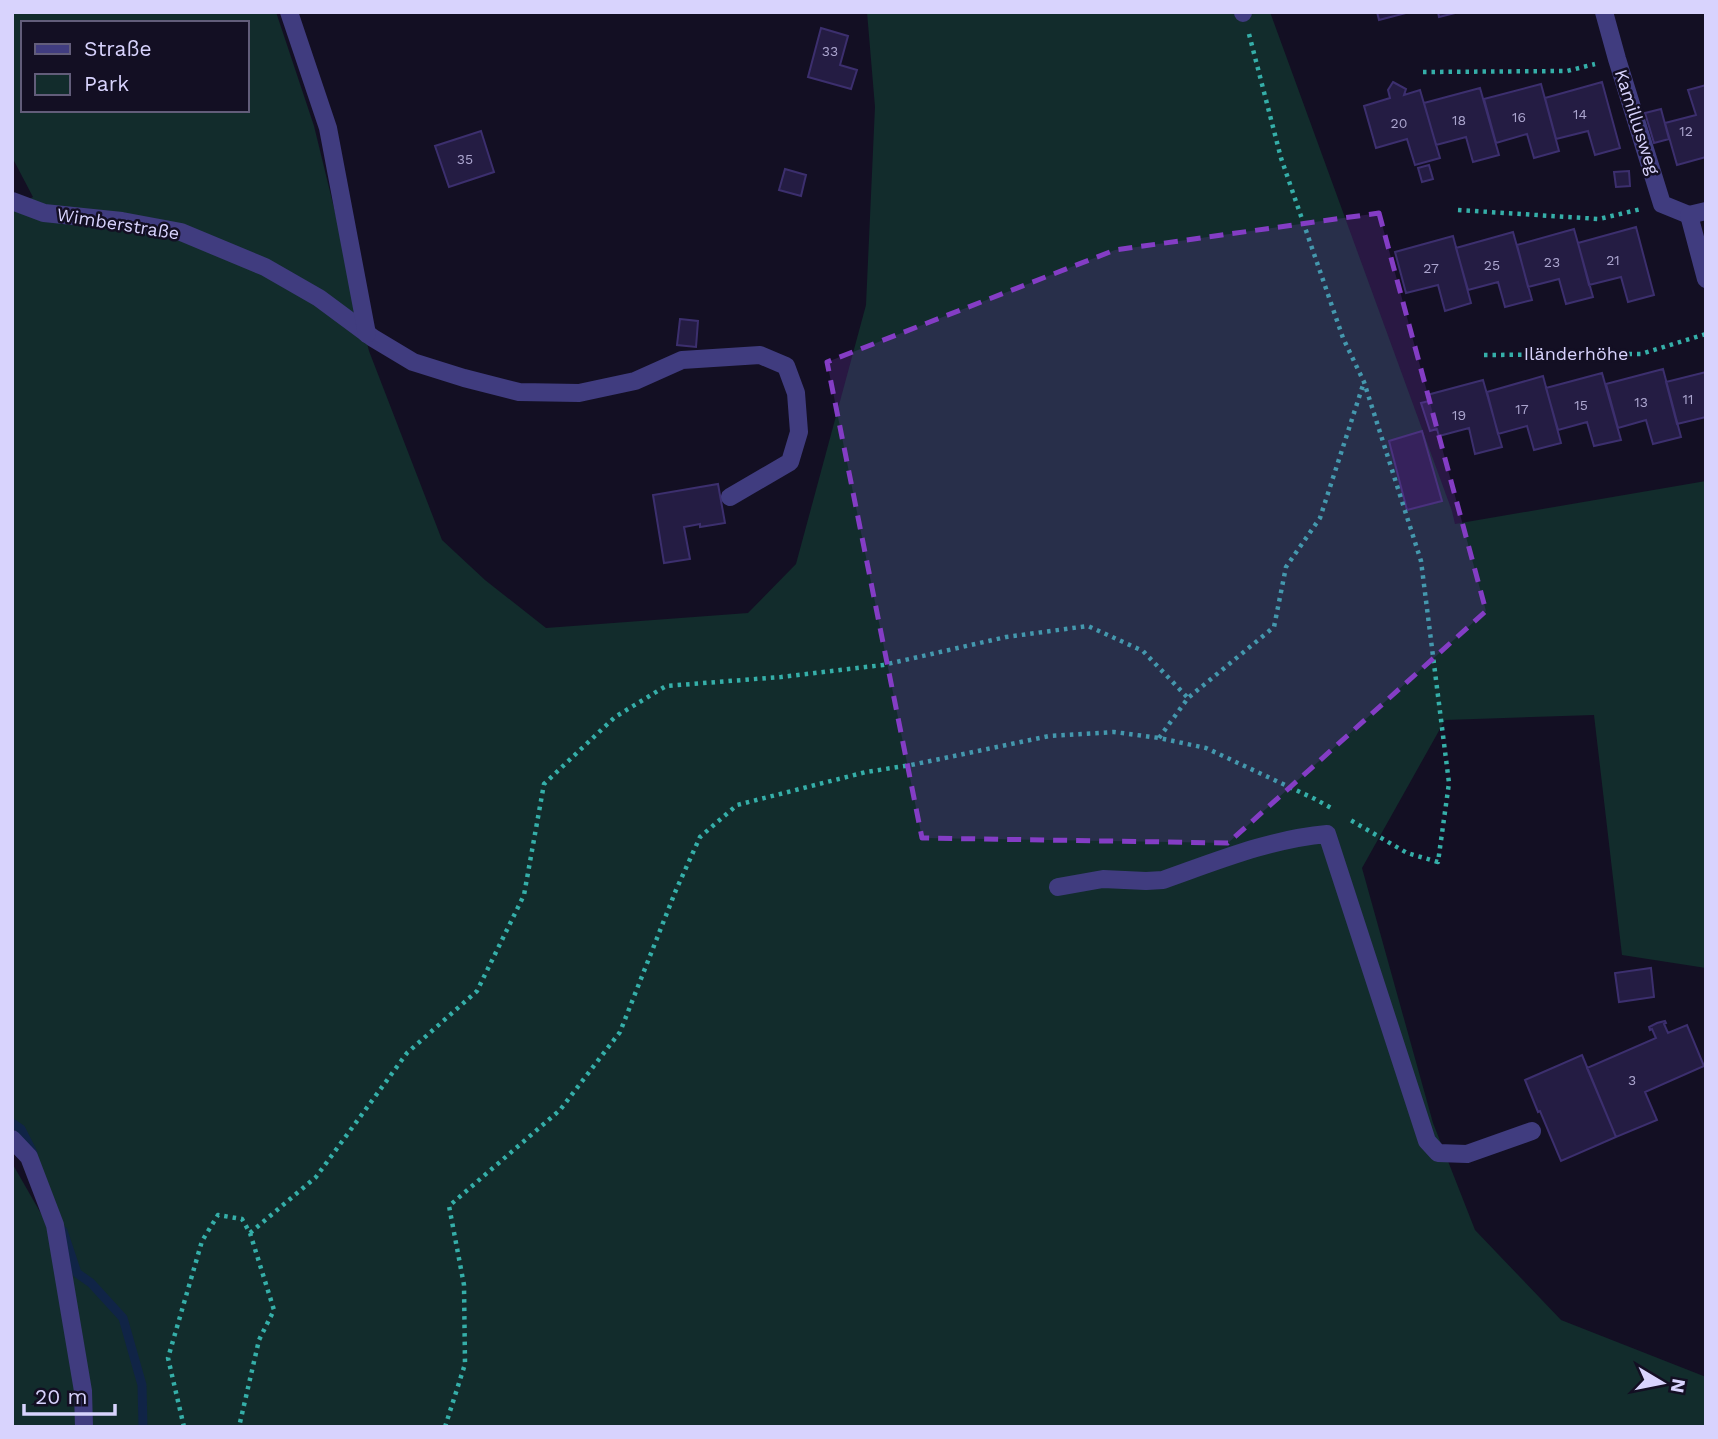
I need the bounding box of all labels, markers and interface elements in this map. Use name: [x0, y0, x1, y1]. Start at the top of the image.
legend: [21, 21, 248, 112]
text: Straße: [84, 36, 152, 61]
house number: 33: [822, 43, 838, 59]
street label: Kamillusweg: [1611, 67, 1665, 178]
text: Park: [84, 71, 129, 96]
house number: 14: [1573, 106, 1587, 122]
house number: 16: [1512, 109, 1526, 125]
house number: 18: [1452, 112, 1466, 128]
house number: 20: [1391, 115, 1407, 131]
house number: 12: [1679, 123, 1693, 139]
house number: 35: [457, 151, 473, 167]
street label: Wimberstraße: [55, 203, 181, 244]
house number: 21: [1606, 252, 1620, 268]
house number: 23: [1544, 254, 1560, 270]
house number: 25: [1484, 257, 1500, 273]
house number: 27: [1423, 260, 1439, 276]
street label: Iländerhöhe: [1524, 343, 1628, 364]
house number: 11: [1683, 391, 1693, 407]
house number: 13: [1634, 394, 1648, 410]
house number: 15: [1574, 397, 1588, 413]
house number: 17: [1515, 401, 1529, 417]
house number: 19: [1452, 407, 1466, 423]
house number: 3: [1628, 1072, 1636, 1088]
north arrow: [1627, 1348, 1697, 1418]
scale bar: [24, 1372, 116, 1416]
text: N: [1666, 1377, 1691, 1395]
text: 20 m: [35, 1384, 87, 1409]

